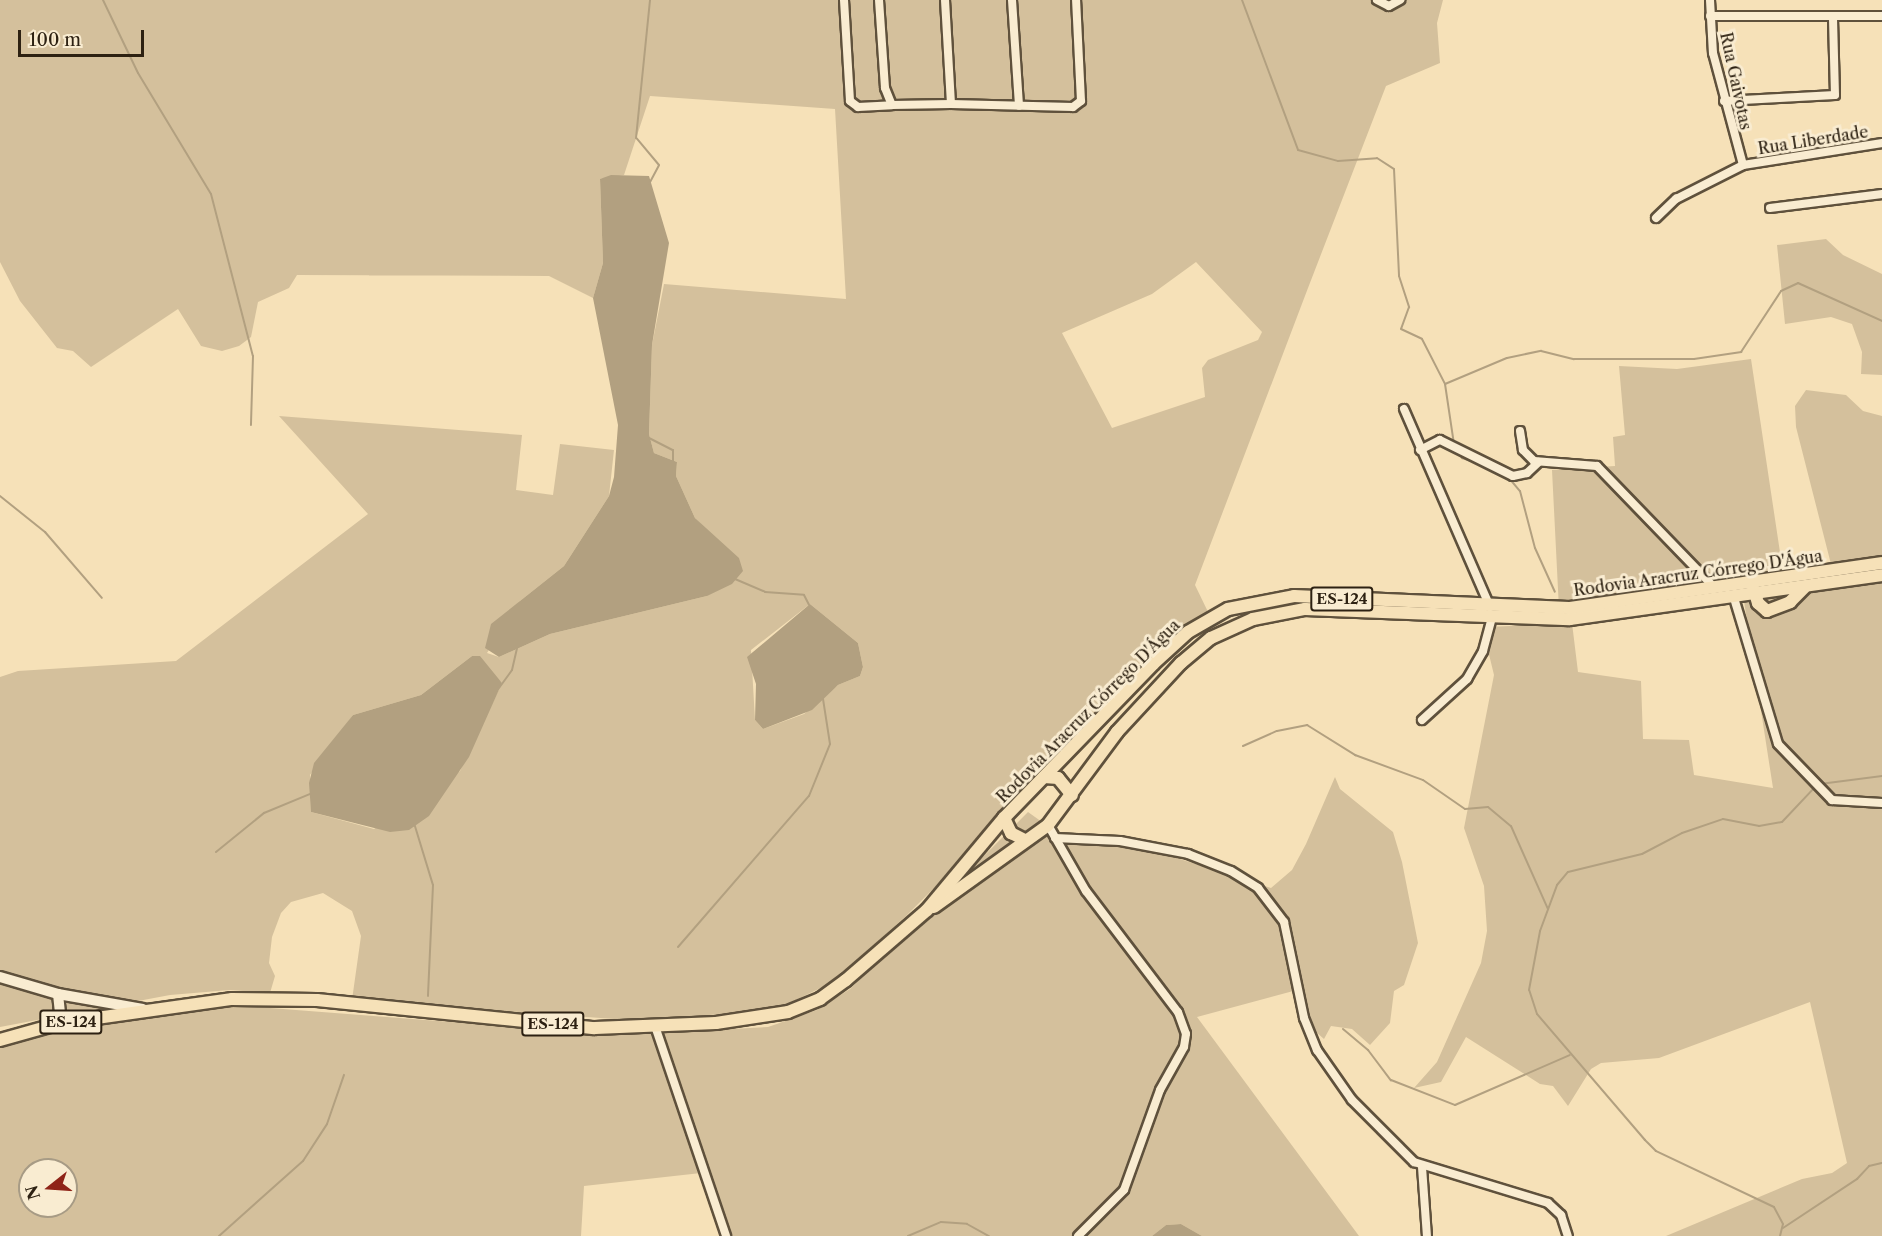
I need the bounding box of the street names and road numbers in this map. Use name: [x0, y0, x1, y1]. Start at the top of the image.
street label: Rua Gaivotas: [1716, 30, 1756, 132]
street label: Rua Liberdade: [1756, 122, 1870, 158]
street label: Rodovia Aracruz Córrego D'Água: [1572, 546, 1824, 600]
road number: ES-124: [1309, 587, 1375, 611]
street label: Rodovia Aracruz Córrego D'Água: [992, 615, 1184, 807]
road number: ES-124: [38, 1010, 104, 1034]
road number: ES-124: [520, 1012, 586, 1036]

